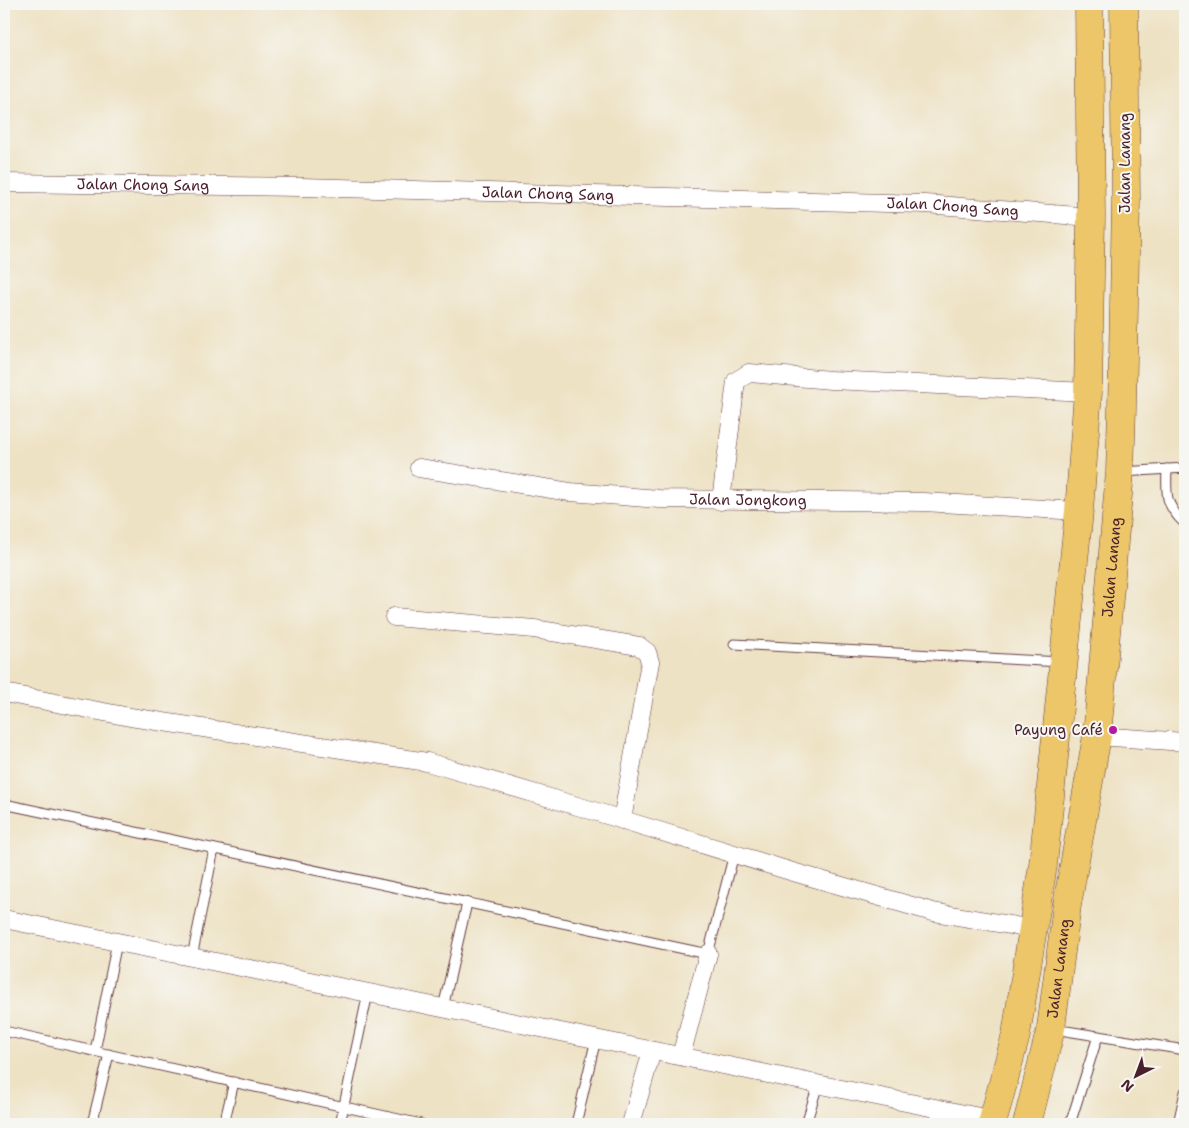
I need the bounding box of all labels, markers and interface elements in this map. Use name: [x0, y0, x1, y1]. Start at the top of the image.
street label: Jalan Lanang: [1115, 113, 1135, 213]
street label: Jalan Chong Sang: [77, 174, 209, 196]
street label: Jalan Chong Sang: [481, 182, 614, 206]
street label: Jalan Chong Sang: [886, 193, 1020, 221]
street label: Jalan Jongkong: [689, 489, 807, 511]
street label: Jalan Lanang: [1097, 516, 1126, 618]
place label: Payung Café: [1014, 720, 1103, 740]
marker: Payung Café: [1107, 724, 1119, 736]
street label: Jalan Lanang: [1042, 917, 1075, 1020]
north arrow: [1112, 1050, 1162, 1100]
text: N: [1117, 1075, 1137, 1096]

